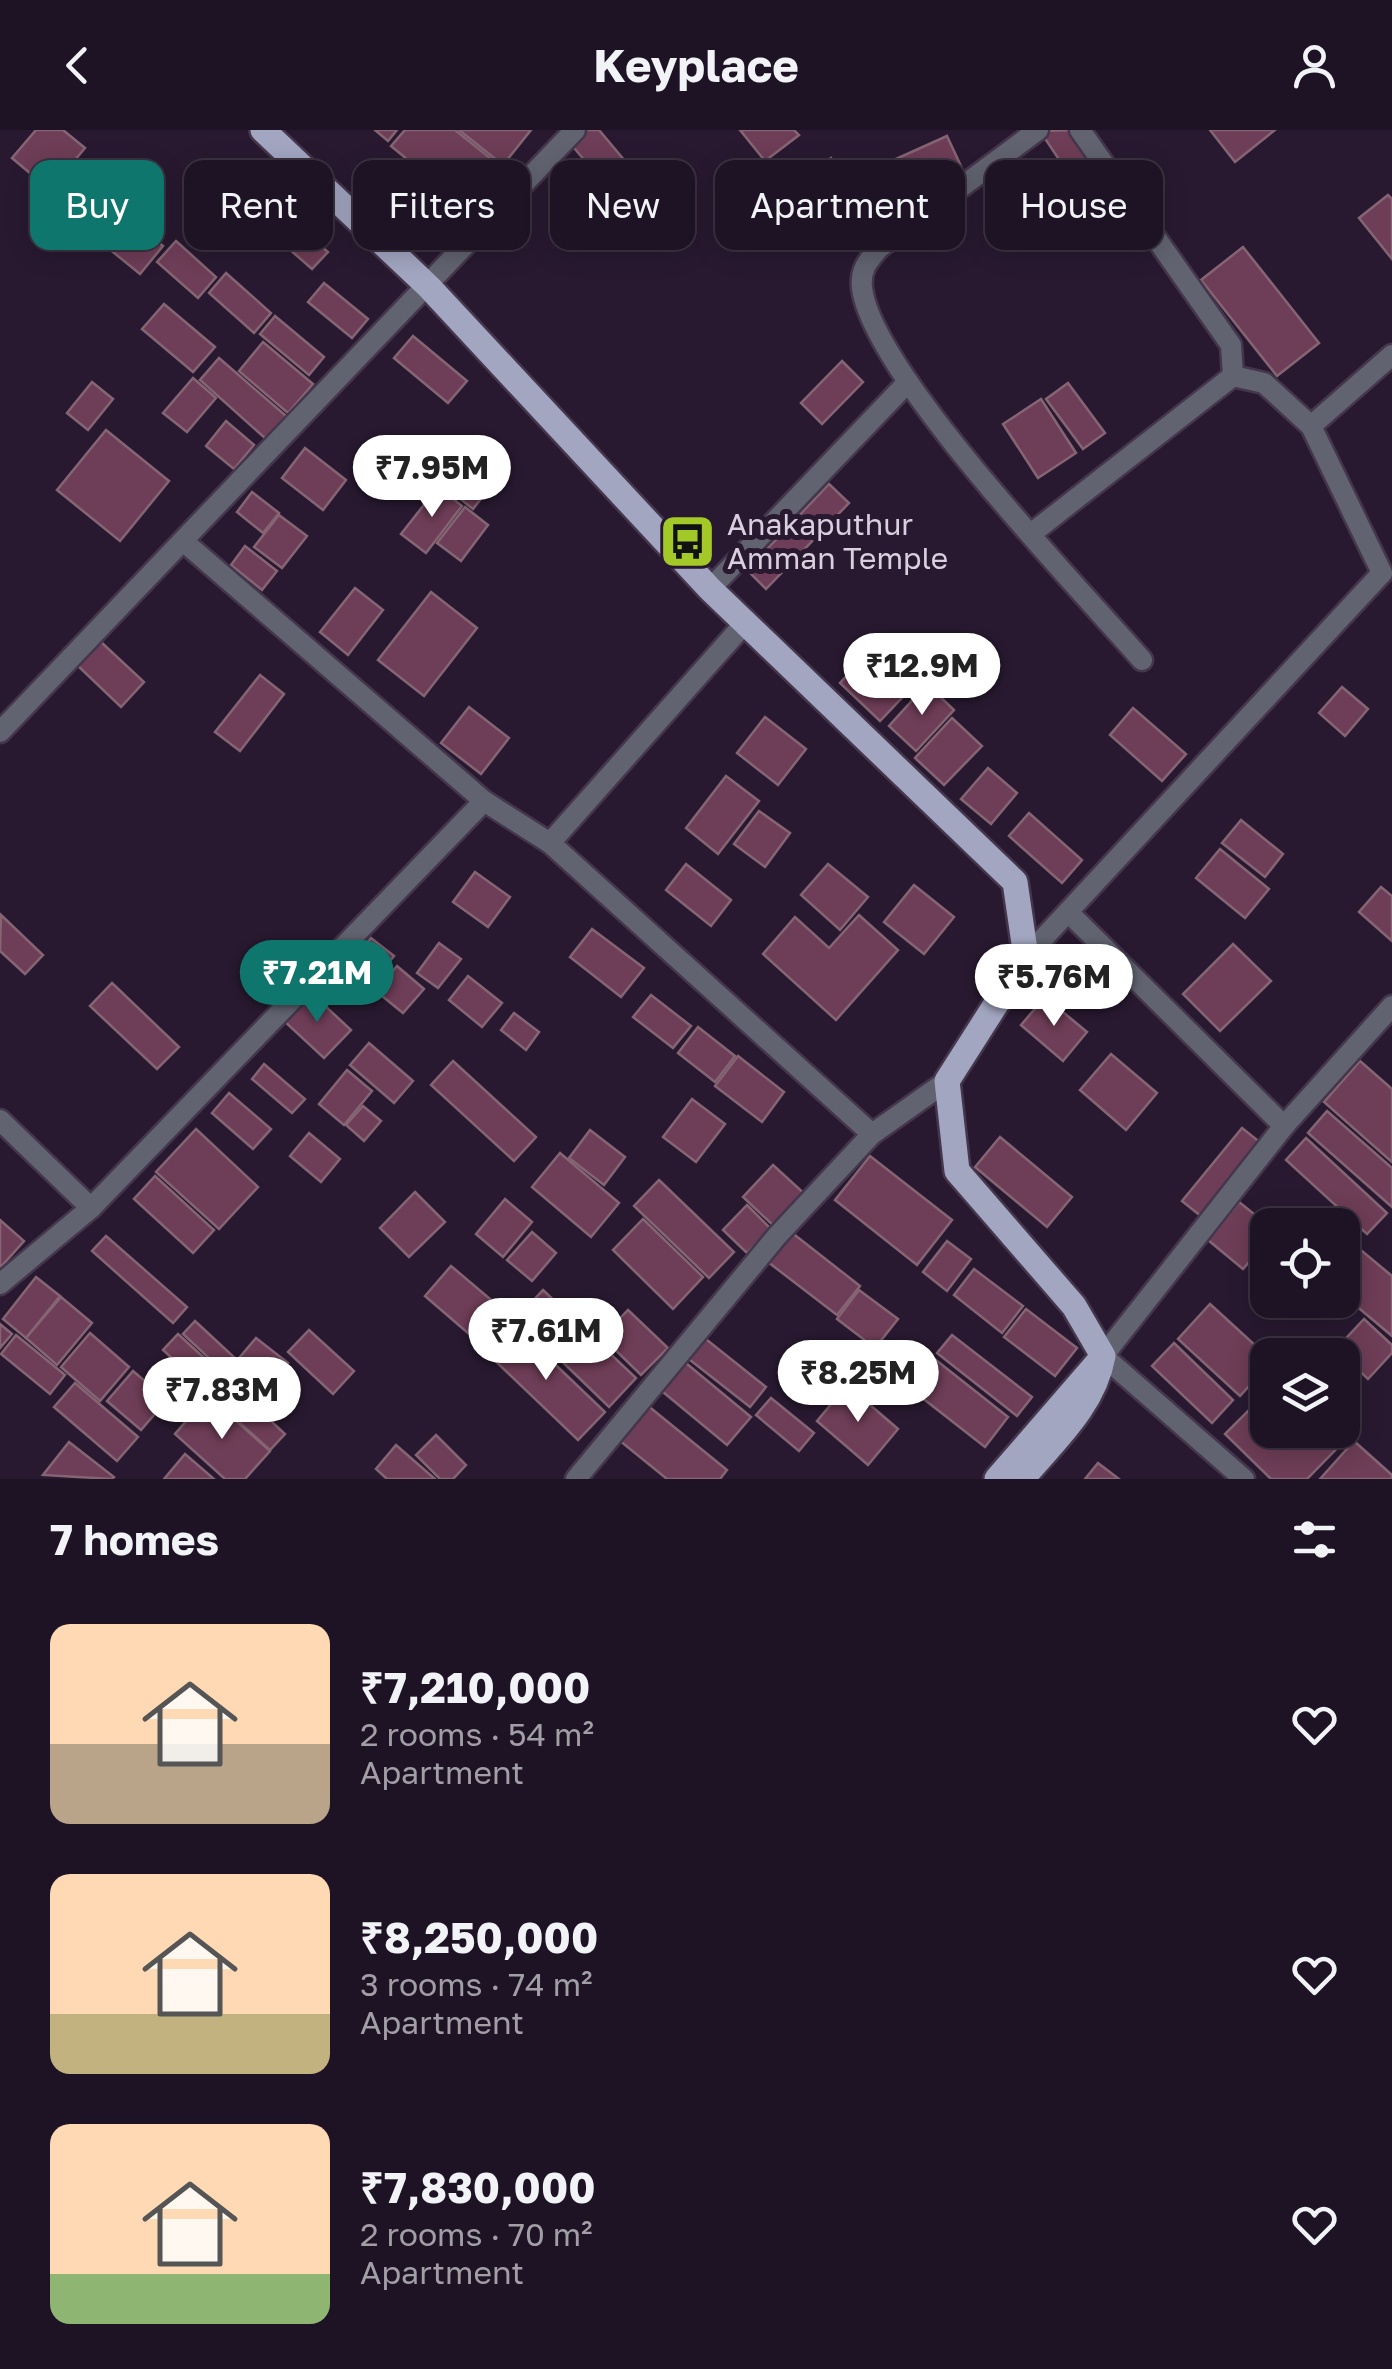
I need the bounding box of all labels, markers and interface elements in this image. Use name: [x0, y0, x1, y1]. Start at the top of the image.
icon: back: [50, 38, 105, 93]
text: Keyplace: [593, 38, 799, 92]
icon: person: [1287, 38, 1342, 93]
chip: Buy: [30, 160, 164, 250]
chip: Rent: [184, 160, 333, 250]
chip: Filters: [353, 160, 530, 250]
chip: New: [550, 160, 695, 250]
chip: Apartment: [715, 160, 965, 250]
chip: House: [985, 160, 1163, 250]
pin: ₹7.95M: [351, 435, 513, 520]
text: ₹7.95M: [375, 448, 489, 486]
place label: Anakaputhur Amman Temple: [727, 506, 948, 576]
bus stop icon: Anakaputhur Amman Temple: [658, 512, 718, 572]
pin: ₹12.9M: [841, 633, 1003, 718]
text: ₹12.9M: [865, 646, 979, 684]
pin: ₹7.21M: [236, 940, 398, 1025]
pin: ₹5.76M: [973, 944, 1135, 1029]
text: ₹7.21M: [262, 953, 372, 991]
text: ₹5.76M: [997, 957, 1111, 995]
map controls: [1250, 1208, 1360, 1448]
button: locate: [1250, 1208, 1360, 1318]
pin: ₹7.61M: [465, 1298, 627, 1383]
text: ₹7.61M: [490, 1311, 602, 1349]
button: layers: [1250, 1338, 1360, 1448]
pin: ₹8.25M: [777, 1340, 939, 1425]
text: ₹8.25M: [800, 1353, 916, 1391]
pin: ₹7.83M: [141, 1357, 303, 1442]
text: ₹7.83M: [165, 1370, 279, 1408]
icon: filters: [1287, 1512, 1342, 1567]
text: 7 homes: [50, 1514, 219, 1564]
text: ₹7,210,000: [360, 1662, 590, 1712]
icon: home: [130, 1664, 250, 1784]
icon: heart: [1287, 1697, 1342, 1752]
text: 2 rooms · 54 m²: [360, 1715, 594, 1753]
text: Apartment: [360, 1753, 524, 1791]
text: ₹8,250,000: [360, 1912, 598, 1962]
icon: home: [130, 1914, 250, 2034]
icon: heart: [1287, 1947, 1342, 2002]
text: 3 rooms · 74 m²: [360, 1965, 592, 2003]
text: Apartment: [360, 2003, 524, 2041]
text: ₹7,830,000: [360, 2162, 596, 2212]
icon: home: [130, 2164, 250, 2284]
icon: heart: [1287, 2197, 1342, 2252]
text: 2 rooms · 70 m²: [360, 2215, 593, 2253]
text: Apartment: [360, 2253, 524, 2291]

